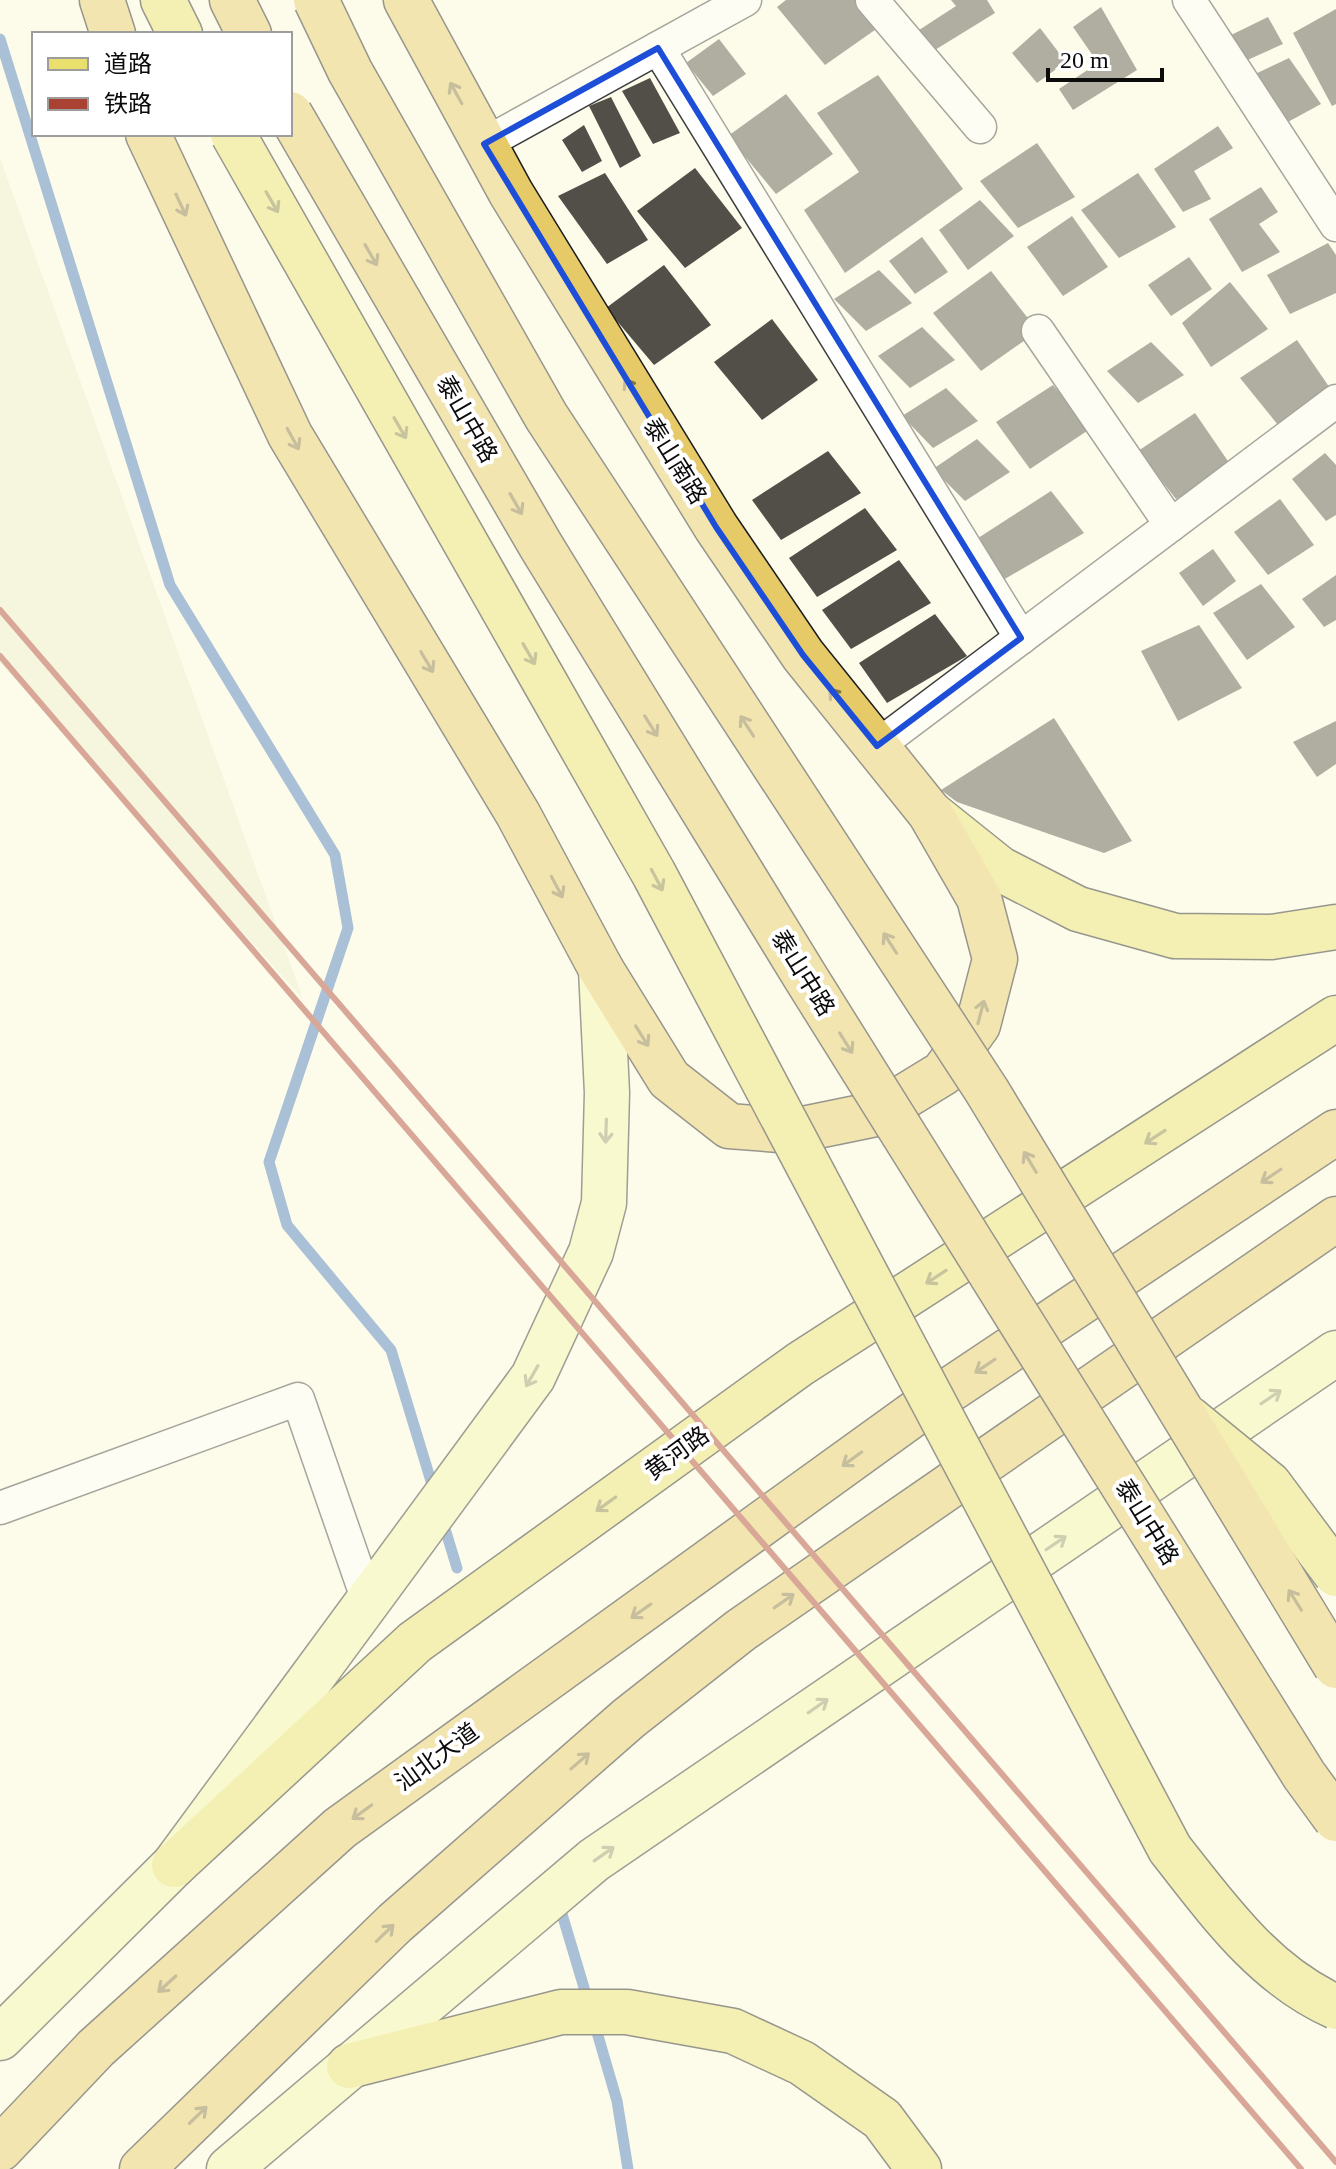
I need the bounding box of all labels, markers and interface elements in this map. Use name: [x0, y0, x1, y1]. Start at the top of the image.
legend: [32, 32, 292, 136]
scale bar: [1048, 32, 1162, 82]
text: 20 m: [1060, 47, 1109, 73]
text: 道路: [104, 51, 152, 77]
one-way arrow: [447, 81, 463, 105]
text: 铁路: [104, 91, 152, 117]
one-way arrow: [264, 190, 280, 213]
one-way arrow: [174, 192, 189, 216]
one-way arrow: [364, 242, 379, 266]
street label: 泰山中路: [432, 371, 502, 467]
one-way arrow: [622, 378, 638, 401]
street label: 泰山南路: [639, 413, 711, 509]
one-way arrow: [392, 416, 408, 439]
one-way arrow: [286, 427, 301, 451]
one-way arrow: [509, 491, 524, 515]
one-way arrow: [521, 642, 537, 665]
one-way arrow: [419, 650, 435, 673]
one-way arrow: [829, 687, 847, 708]
one-way arrow: [643, 714, 659, 737]
one-way arrow: [739, 715, 756, 737]
one-way arrow: [650, 868, 666, 891]
one-way arrow: [550, 875, 566, 898]
street label: 泰山中路: [767, 925, 839, 1021]
one-way arrow: [882, 932, 898, 955]
one-way arrow: [975, 999, 990, 1025]
one-way arrow: [634, 1024, 651, 1046]
one-way arrow: [838, 1031, 855, 1053]
one-way arrow: [598, 1117, 614, 1144]
one-way arrow: [1144, 1128, 1166, 1145]
one-way arrow: [1021, 1151, 1037, 1174]
one-way arrow: [1260, 1168, 1283, 1184]
one-way arrow: [925, 1269, 948, 1285]
one-way arrow: [974, 1359, 997, 1375]
one-way arrow: [524, 1364, 540, 1387]
one-way arrow: [1259, 1389, 1282, 1405]
street label: 黄河路: [640, 1421, 714, 1485]
one-way arrow: [841, 1451, 863, 1467]
street label: 泰山中路: [1111, 1474, 1183, 1570]
one-way arrow: [596, 1496, 618, 1512]
one-way arrow: [1044, 1535, 1066, 1552]
one-way arrow: [1287, 1589, 1303, 1612]
one-way arrow: [772, 1593, 794, 1609]
one-way arrow: [630, 1603, 652, 1619]
one-way arrow: [807, 1698, 829, 1714]
street label: 汕北大道: [391, 1718, 483, 1796]
one-way arrow: [569, 1753, 589, 1771]
one-way arrow: [351, 1804, 373, 1820]
one-way arrow: [593, 1846, 614, 1863]
one-way arrow: [374, 1925, 394, 1943]
one-way arrow: [157, 1974, 177, 1992]
one-way arrow: [188, 2105, 208, 2124]

